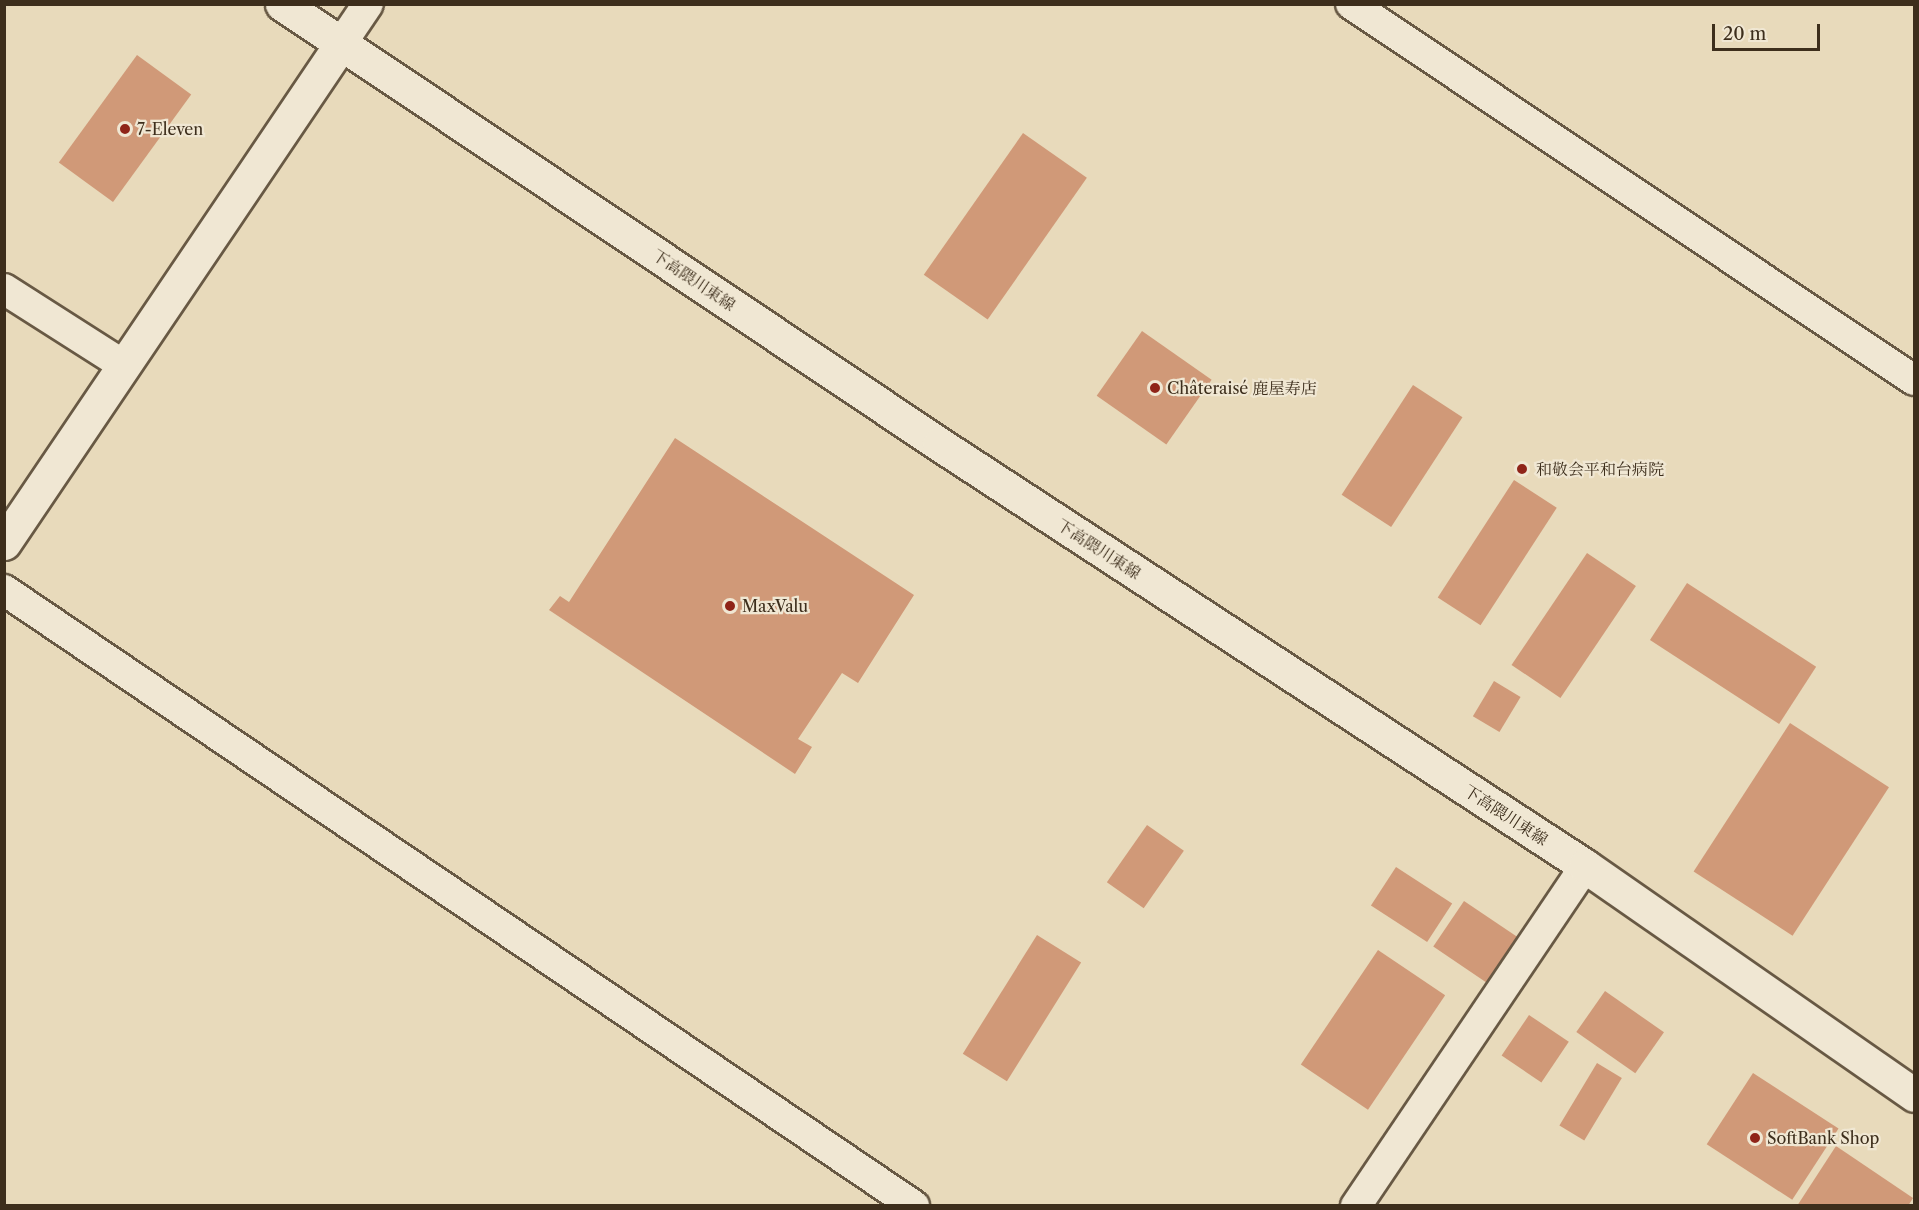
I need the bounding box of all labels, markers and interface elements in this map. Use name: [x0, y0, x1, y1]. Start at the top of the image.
scale bar: [1715, 12, 1823, 50]
text: 20 m: [1723, 23, 1766, 45]
place label: 7-Eleven: [137, 119, 203, 139]
marker: 7-Eleven: [118, 122, 132, 136]
street label: 下高隈川東線: [649, 245, 739, 315]
place label: Châteraisé 鹿屋寿店: [1167, 378, 1317, 398]
marker: Châteraisé 鹿屋寿店: [1148, 381, 1162, 395]
place label: 和敬会平和台病院: [1536, 459, 1664, 479]
marker: 和敬会平和台病院: [1513, 460, 1531, 478]
street label: 下高隈川東線: [1054, 515, 1144, 583]
place label: MaxValu: [742, 596, 808, 616]
marker: MaxValu: [723, 599, 737, 613]
street label: 下高隈川東線: [1461, 781, 1551, 849]
place label: SoftBank Shop: [1767, 1128, 1880, 1148]
marker: SoftBank Shop: [1748, 1131, 1762, 1145]

